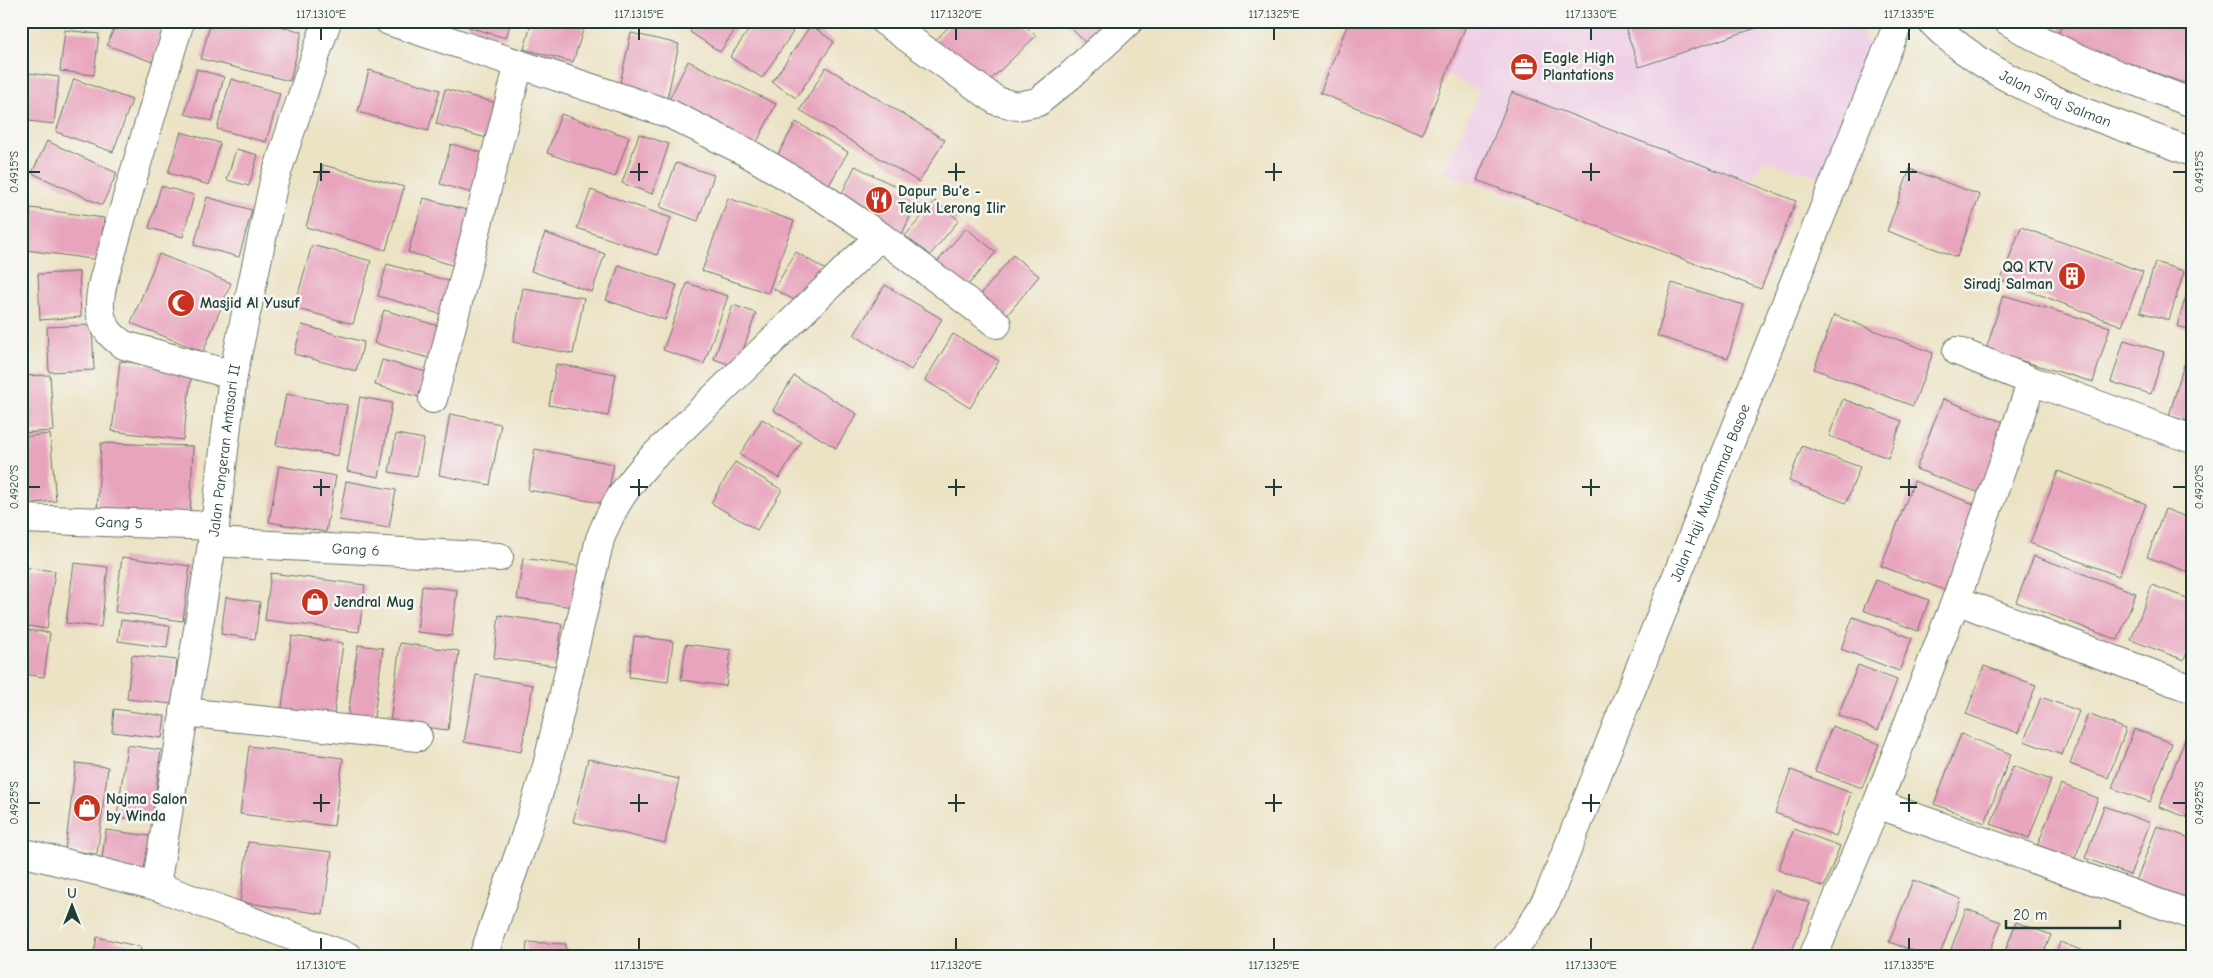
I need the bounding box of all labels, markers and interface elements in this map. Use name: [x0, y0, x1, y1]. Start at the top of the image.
text: 117.1310°E: [296, 7, 346, 21]
text: 117.1315°E: [614, 7, 664, 21]
text: 117.1320°E: [930, 7, 982, 21]
text: 117.1325°E: [1249, 7, 1299, 21]
text: 117.1330°E: [1565, 7, 1617, 21]
text: 117.1335°E: [1884, 7, 1934, 21]
place label: Eagle High Plantations: [1543, 49, 1615, 84]
office icon: Eagle High Plantations: [1509, 52, 1539, 82]
street label: Jalan Siraj Salman: [1996, 66, 2114, 131]
text: 0.4915°S: [7, 151, 21, 193]
text: 0.4915°S: [2192, 151, 2206, 193]
place label: Dapur Bu'e - Teluk Lerong Ilir: [898, 182, 1006, 217]
restaurant icon: Dapur Bu'e - Teluk Lerong Ilir: [864, 185, 894, 215]
place label: QQ KTV Siradj Salman: [1964, 258, 2053, 293]
building icon: QQ KTV Siradj Salman: [2057, 261, 2087, 291]
mosque icon: Masjid Al Yusuf: [166, 288, 196, 318]
place label: Masjid Al Yusuf: [200, 294, 301, 312]
street label: Jalan Pangeran Antasari II: [204, 362, 244, 538]
street label: Jalan Haji Muhammad Basoe: [1666, 401, 1754, 584]
text: 0.4920°S: [7, 464, 21, 509]
text: 0.4920°S: [2192, 464, 2206, 509]
street label: Gang 5: [95, 513, 143, 532]
street label: Gang 6: [331, 539, 380, 560]
shop icon: Jendral Mug: [300, 587, 330, 617]
place label: Jendral Mug: [334, 593, 415, 611]
text: 0.4925°S: [7, 781, 21, 825]
text: 0.4925°S: [2192, 781, 2206, 825]
place label: Najma Salon by Winda: [106, 790, 187, 825]
shop icon: Najma Salon by Winda: [72, 793, 102, 823]
north arrow: [48, 880, 98, 930]
text: U: [67, 885, 77, 902]
scale bar: [2006, 898, 2119, 930]
text: 20 m: [2013, 906, 2047, 924]
text: 117.1310°E: [296, 958, 346, 972]
text: 117.1315°E: [614, 958, 664, 972]
text: 117.1320°E: [930, 958, 982, 972]
text: 117.1325°E: [1249, 958, 1299, 972]
text: 117.1330°E: [1565, 958, 1617, 972]
text: 117.1335°E: [1884, 958, 1934, 972]

